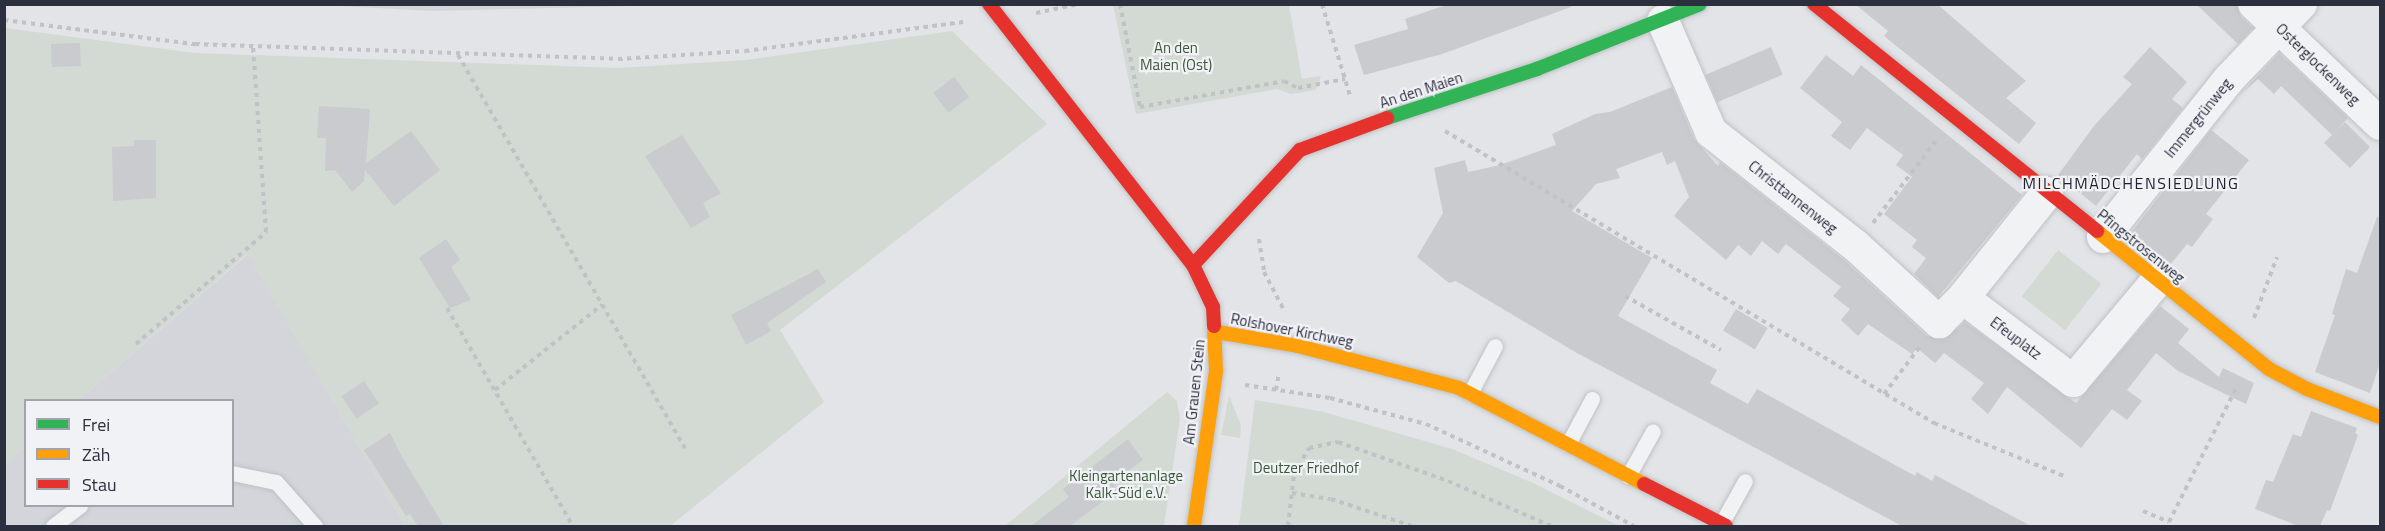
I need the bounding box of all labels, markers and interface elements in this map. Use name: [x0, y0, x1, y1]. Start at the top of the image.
street label: Osterglockenweg: [2272, 19, 2364, 109]
park label: An den Maien (Ost): [1140, 38, 1212, 73]
street label: An den Maien: [1377, 68, 1465, 112]
street label: Immergrünweg: [2161, 75, 2235, 161]
street label: Christtannenweg: [1745, 157, 1841, 237]
district label: MILCHMÄDCHENSIEDLUNG: [2023, 173, 2239, 193]
street label: Pfingstrosenweg: [2094, 205, 2188, 287]
street label: Rolshover Kirchweg: [1229, 309, 1355, 351]
street label: Efeuplatz: [1987, 313, 2045, 363]
street label: Am Grauen Stein: [1180, 338, 1208, 446]
legend: [24, 399, 234, 507]
text: Frei: [82, 411, 110, 438]
text: Zäh: [82, 441, 110, 468]
park label: Deutzer Friedhof: [1253, 459, 1359, 477]
park label: Kleingartenanlage Kalk-Süd e.V.: [1069, 466, 1183, 501]
text: Stau: [82, 471, 117, 498]

